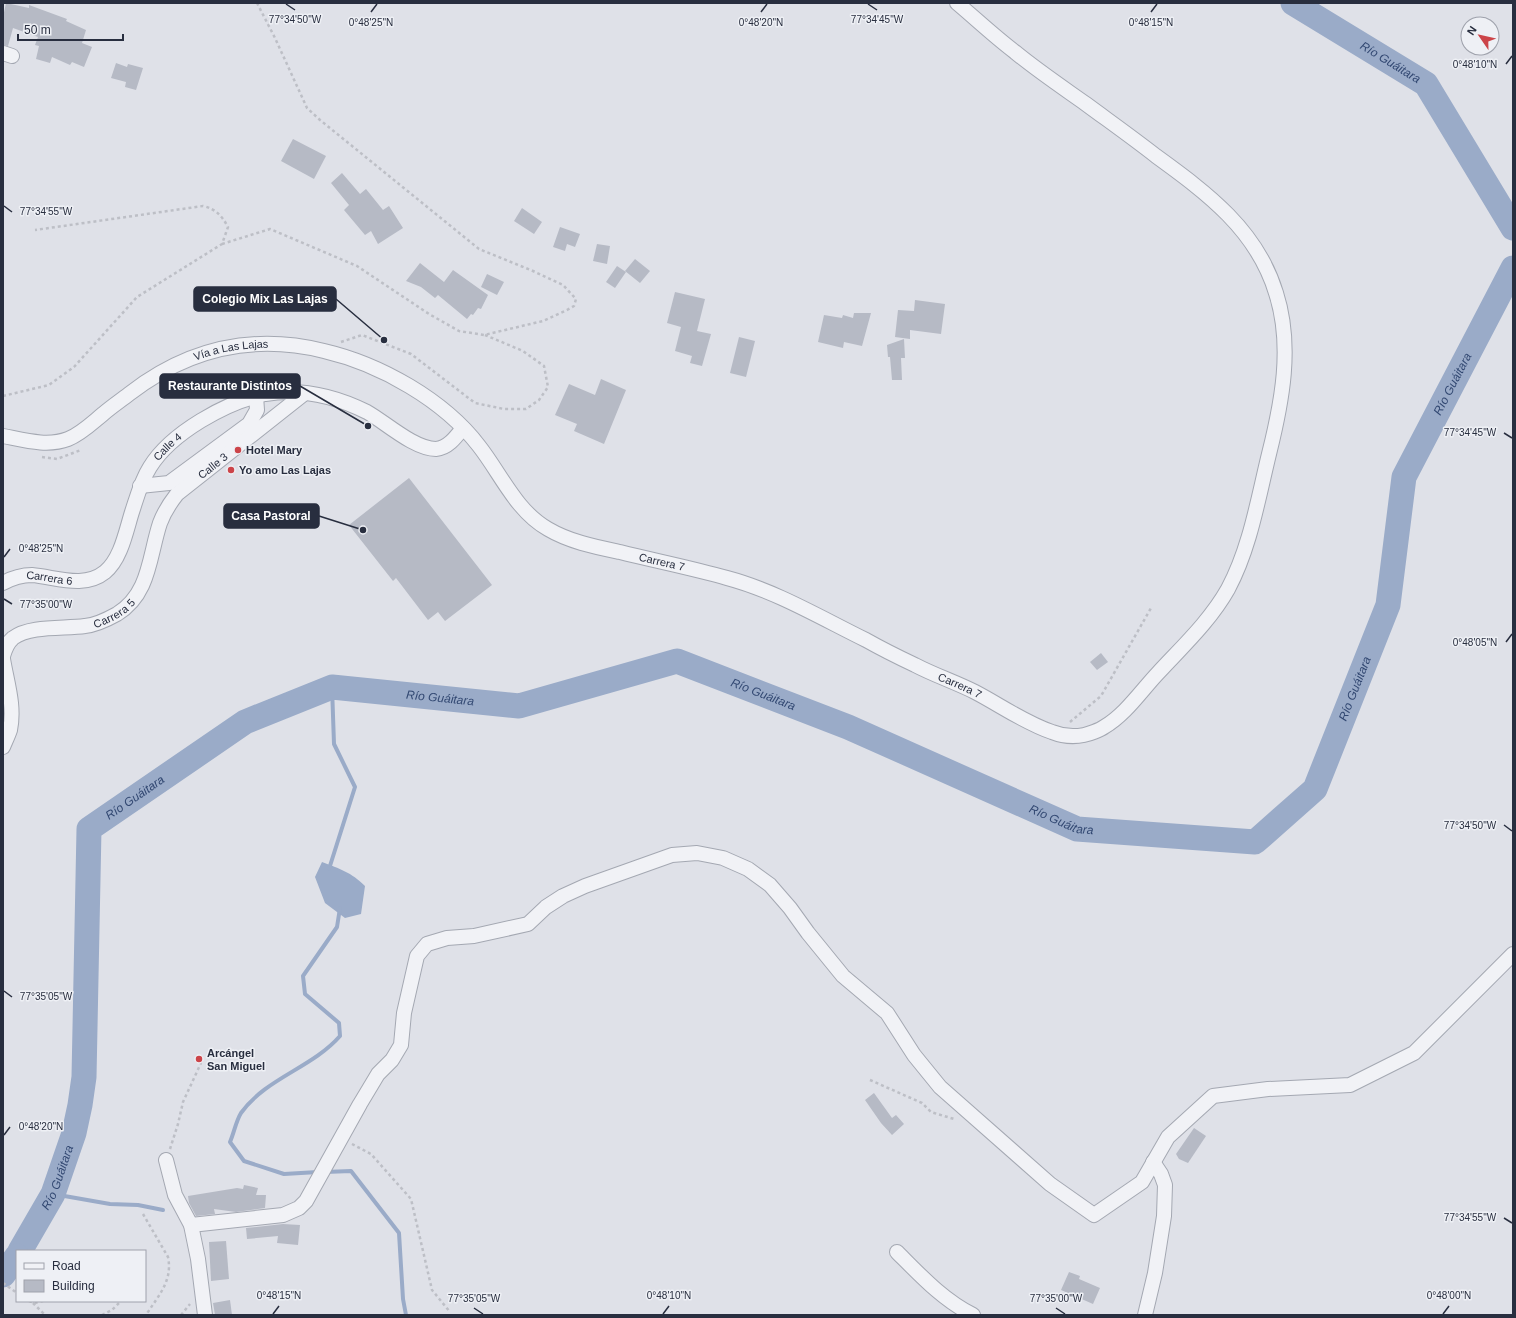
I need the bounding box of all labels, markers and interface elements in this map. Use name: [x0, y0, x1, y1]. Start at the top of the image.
text: 77°34'50"W: [269, 14, 322, 25]
text: 77°34'45"W: [851, 14, 904, 25]
scale bar: [18, 16, 123, 42]
north arrow: [1460, 16, 1500, 56]
text: 0°48'25"N: [349, 17, 393, 28]
text: 0°48'20"N: [739, 17, 783, 28]
text: 0°48'15"N: [1129, 17, 1173, 28]
text: 50 m: [24, 23, 51, 37]
text: N: [1465, 24, 1479, 37]
water label: Río Guáitara: [1358, 39, 1423, 86]
text: 0°48'10"N: [1453, 59, 1497, 70]
text: 77°34'55"W: [20, 206, 73, 217]
callout: Colegio Mix Las Lajas: [194, 287, 336, 311]
text: Colegio Mix Las Lajas: [202, 292, 328, 306]
street label: Vía a Las Lajas: [192, 338, 269, 363]
water label: Río Guáitara: [1431, 350, 1475, 417]
callout: Restaurante Distintos: [160, 374, 300, 398]
text: Restaurante Distintos: [168, 379, 292, 393]
text: 77°34'45"W: [1444, 427, 1497, 438]
street label: Calle 4: [151, 430, 184, 463]
place label: Hotel Mary: [246, 444, 303, 456]
marker: Hotel Mary: [233, 445, 243, 455]
street label: Calle 3: [196, 450, 230, 481]
place label: Yo amo Las Lajas: [239, 464, 331, 476]
marker: Yo amo Las Lajas: [226, 465, 236, 475]
callout: Casa Pastoral: [224, 504, 319, 528]
text: Casa Pastoral: [231, 509, 311, 523]
text: 0°48'25"N: [19, 543, 63, 554]
street label: Carrera 7: [638, 551, 686, 573]
street label: Carrera 6: [26, 569, 73, 587]
street label: Carrera 5: [92, 596, 137, 630]
text: 77°35'00"W: [20, 599, 73, 610]
text: 0°48'05"N: [1453, 637, 1497, 648]
water label: Río Guáitara: [1336, 654, 1374, 723]
street label: Carrera 7: [936, 670, 984, 700]
water label: Río Guáitara: [729, 675, 798, 713]
water label: Río Guáitara: [406, 688, 475, 708]
water label: Río Guáitara: [103, 772, 167, 823]
water label: Río Guáitara: [1027, 802, 1094, 837]
text: 77°34'50"W: [1444, 820, 1497, 831]
text: 77°35'05"W: [20, 991, 73, 1002]
place label: Arcángel San Miguel: [207, 1047, 265, 1072]
marker: Arcángel San Miguel: [194, 1054, 204, 1064]
text: 0°48'20"N: [19, 1121, 63, 1132]
water label: Río Guáitara: [38, 1143, 76, 1212]
text: 77°34'55"W: [1444, 1212, 1497, 1223]
legend: [16, 1250, 146, 1302]
text: Road: [52, 1259, 81, 1273]
text: Building: [52, 1279, 95, 1293]
text: 0°48'15"N: [257, 1290, 301, 1301]
text: 0°48'10"N: [647, 1290, 691, 1301]
text: 0°48'00"N: [1427, 1290, 1471, 1301]
text: 77°35'05"W: [448, 1293, 501, 1304]
text: 77°35'00"W: [1030, 1293, 1083, 1304]

